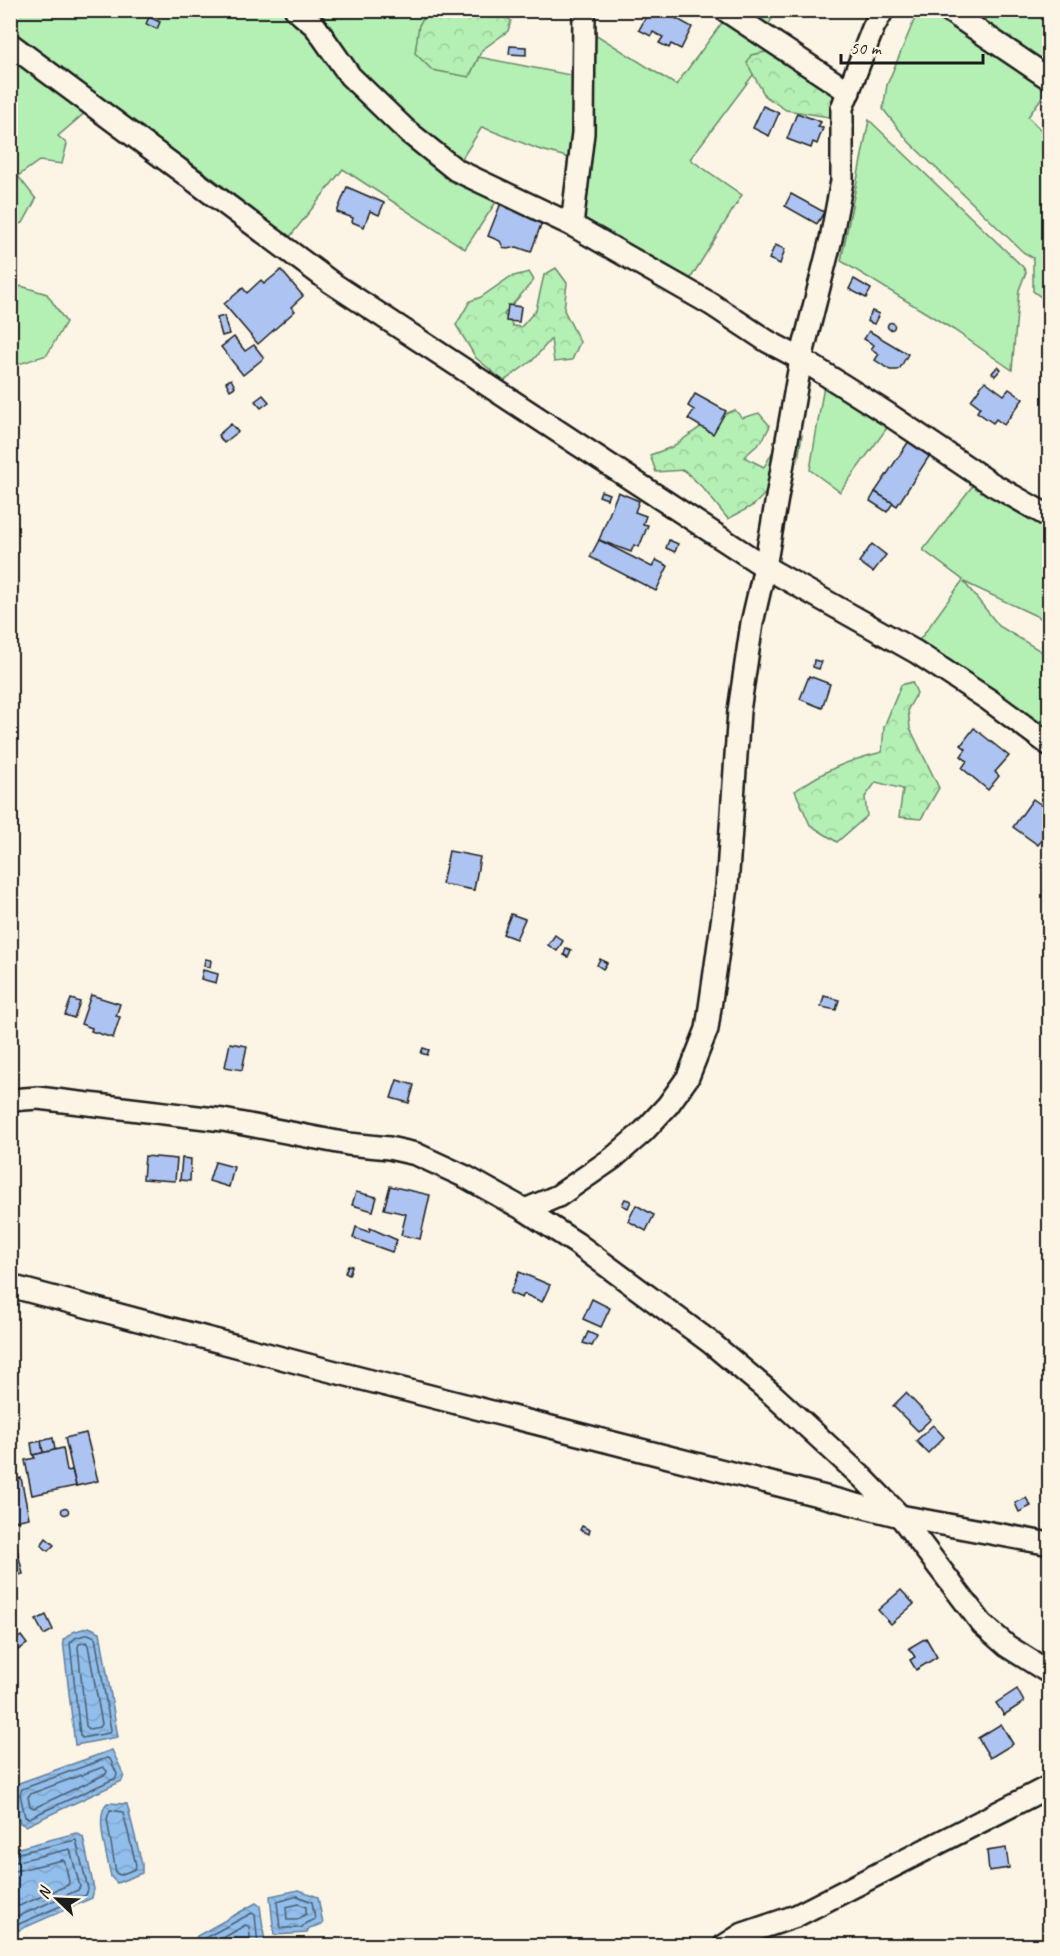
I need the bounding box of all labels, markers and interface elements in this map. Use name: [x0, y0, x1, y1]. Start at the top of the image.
scale bar: [841, 27, 984, 65]
text: 50 m: [850, 37, 883, 59]
north arrow: [27, 1869, 87, 1929]
text: N: [33, 1882, 56, 1902]

